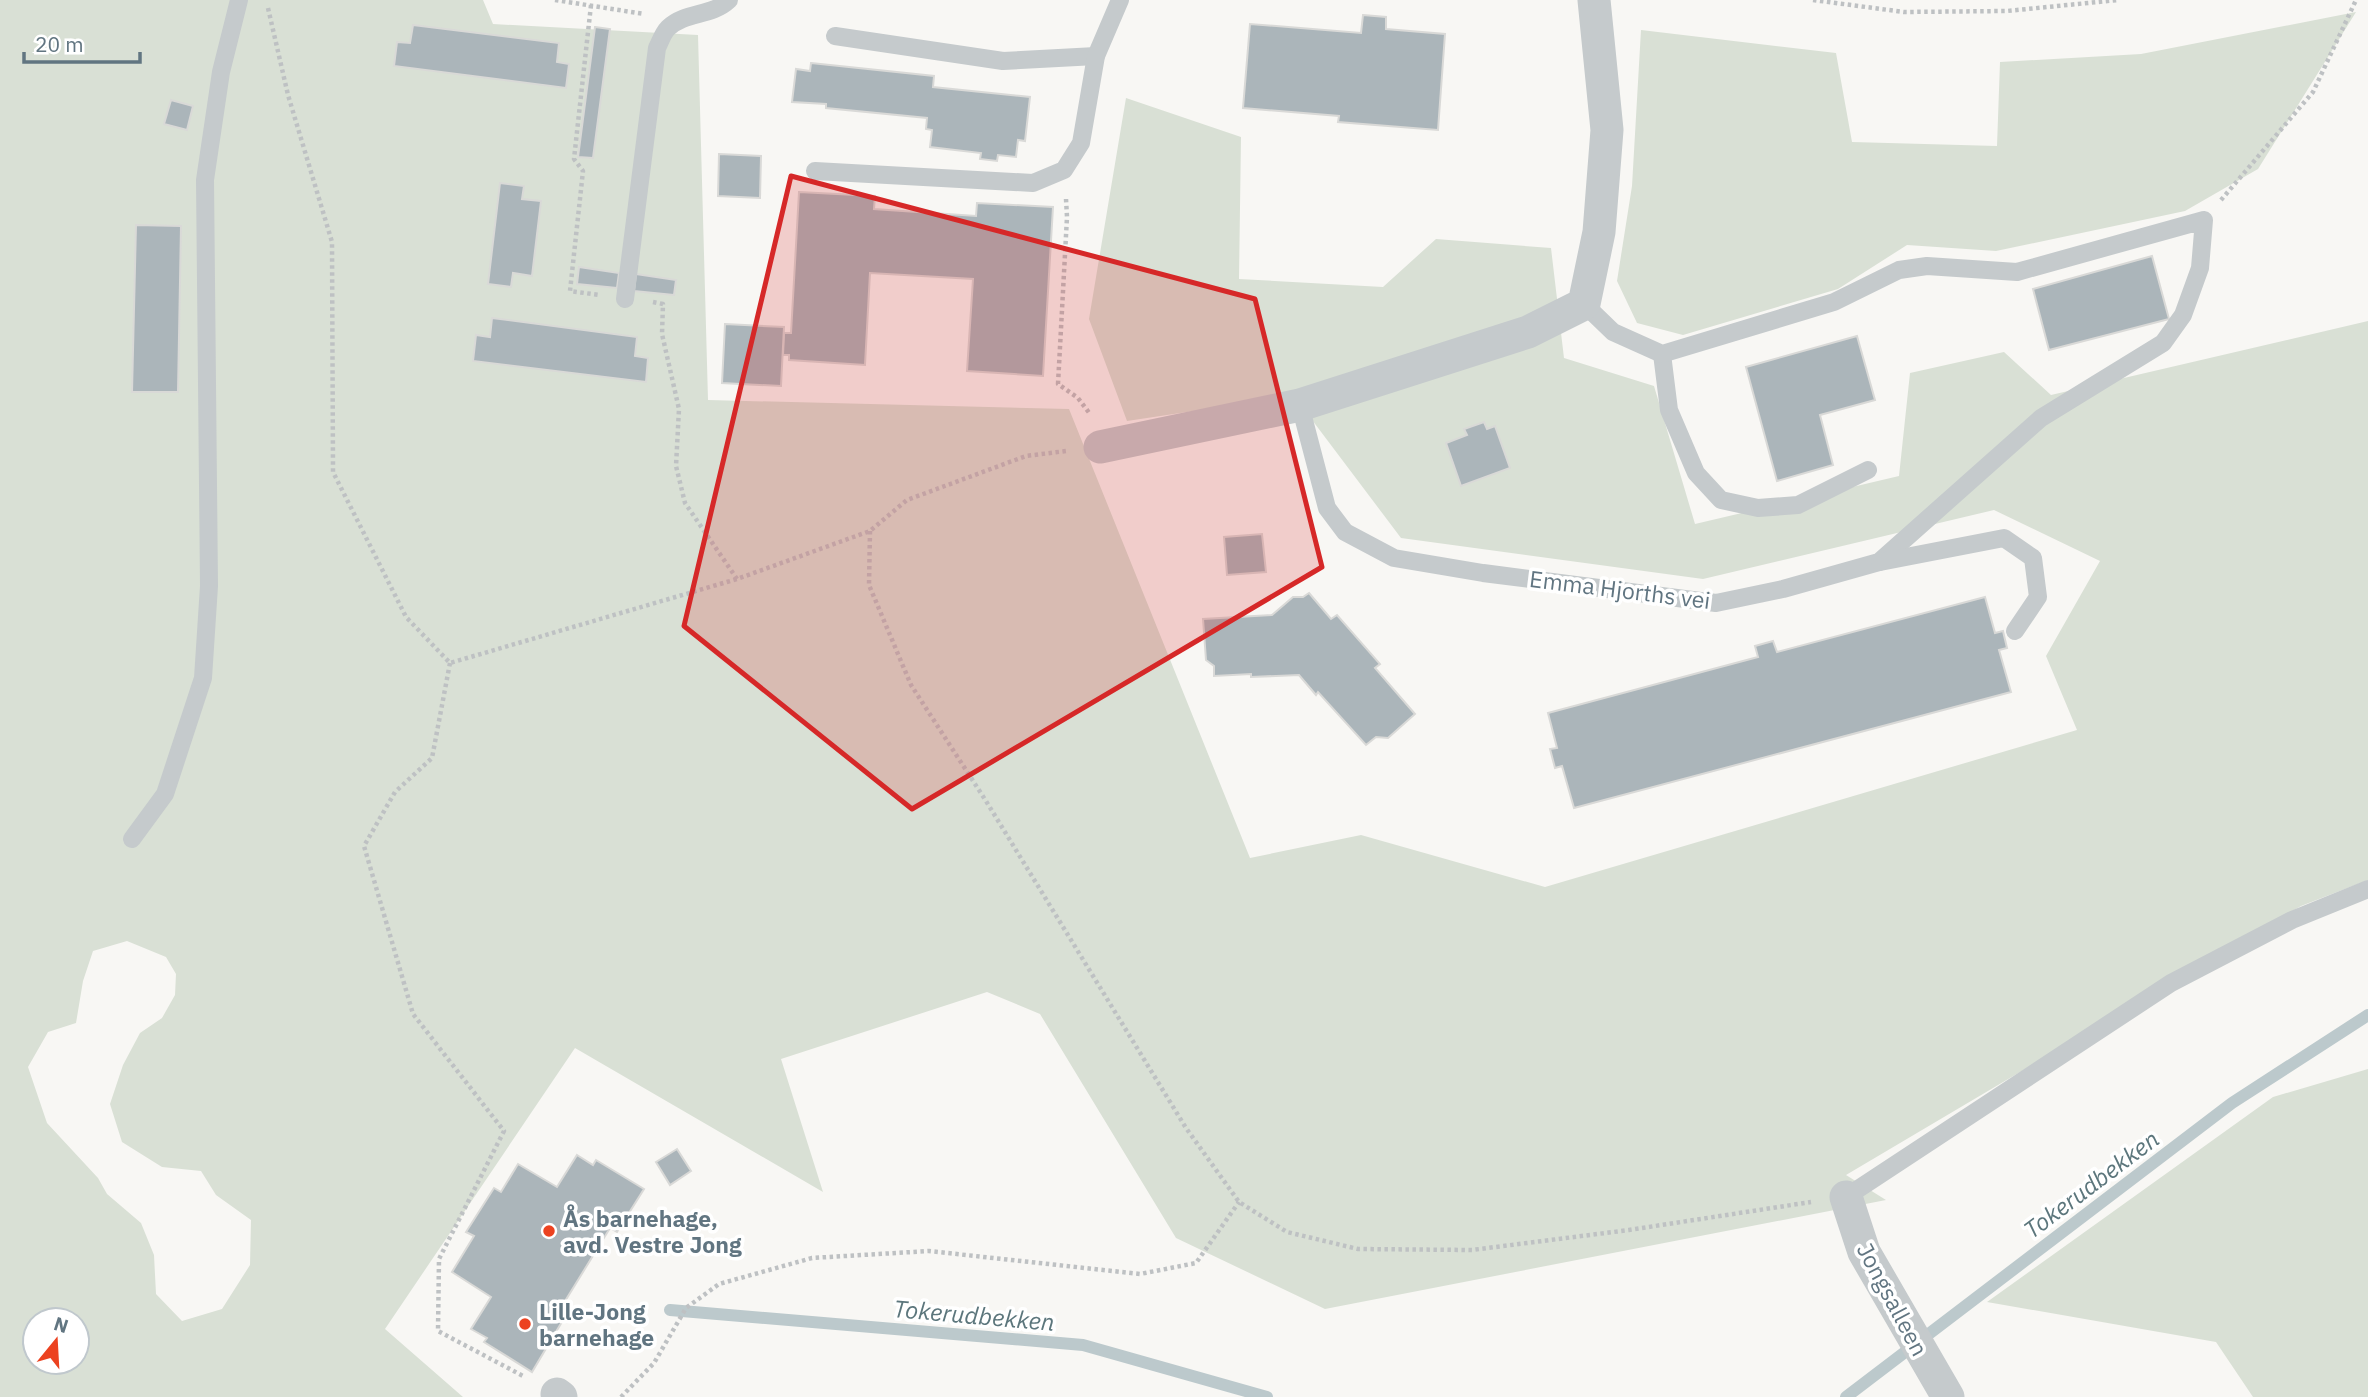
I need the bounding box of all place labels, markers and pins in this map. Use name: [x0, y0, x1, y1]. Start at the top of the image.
place label: Ås barnehage, avd. Vestre Jong: [563, 1203, 742, 1259]
marker: Ås barnehage, avd. Vestre Jong: [541, 1223, 557, 1239]
place label: Lille-Jong barnehage: [539, 1296, 654, 1352]
marker: Lille-Jong barnehage: [517, 1316, 533, 1332]

